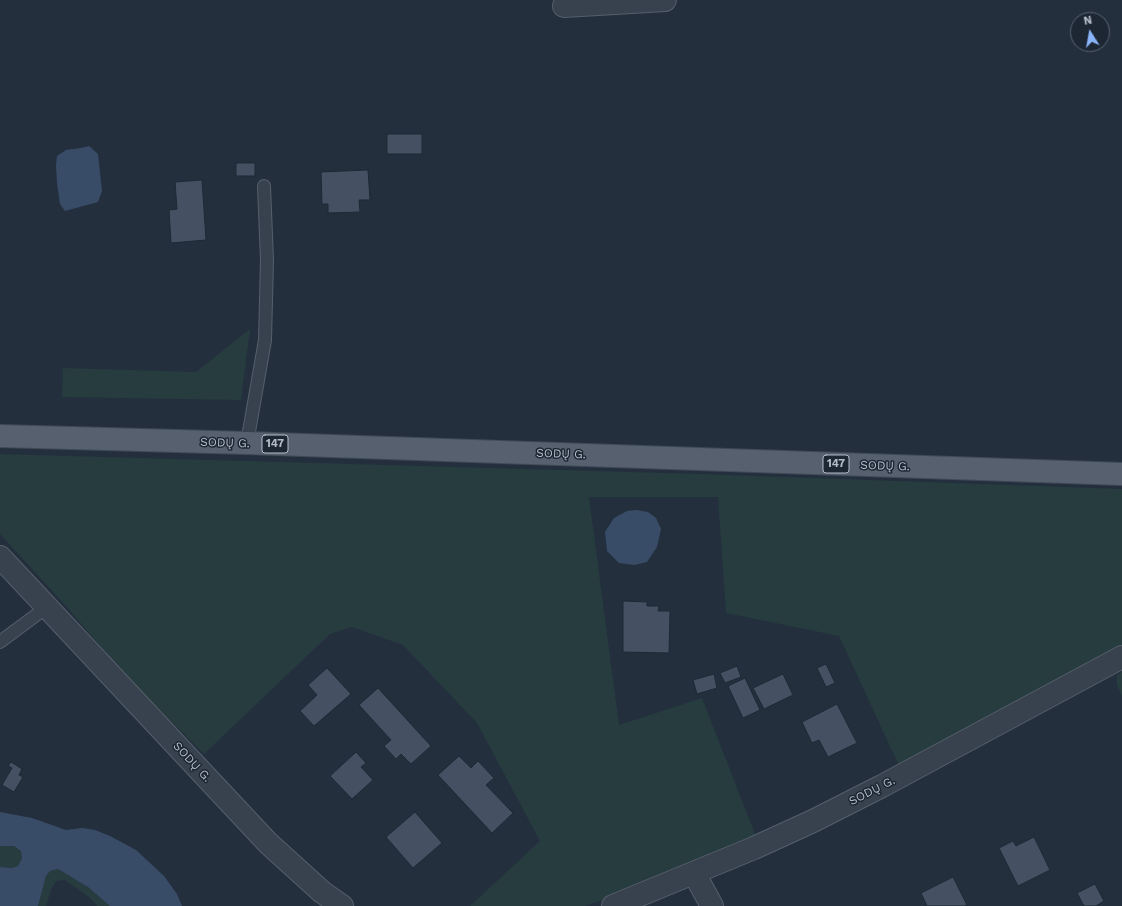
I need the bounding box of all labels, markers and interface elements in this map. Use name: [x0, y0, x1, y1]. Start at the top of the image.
north arrow: [1070, 12, 1110, 52]
text: N: [1083, 14, 1093, 28]
street label: SODŲ G.: [200, 435, 250, 451]
road number: 147: [262, 435, 288, 453]
street label: SODŲ G.: [536, 446, 586, 462]
road number: 147: [823, 455, 849, 473]
street label: SODŲ G.: [860, 458, 910, 474]
street label: SODŲ G.: [170, 739, 214, 785]
street label: SODŲ G.: [847, 773, 897, 809]

